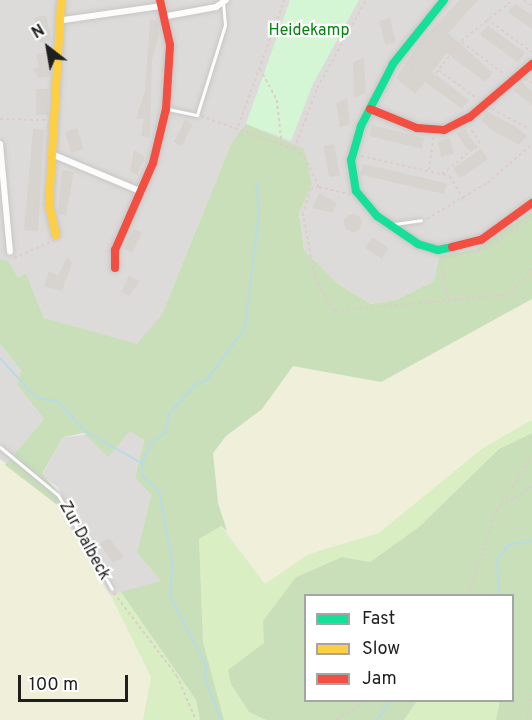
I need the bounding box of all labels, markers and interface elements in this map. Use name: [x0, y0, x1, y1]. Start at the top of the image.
north arrow: [18, 18, 78, 78]
text: N: [29, 21, 49, 44]
park label: Heidekamp: [268, 21, 350, 41]
street label: Zur Dalbeck: [54, 498, 114, 584]
legend: [304, 594, 514, 702]
text: Fast: [362, 608, 395, 631]
text: Slow: [362, 638, 400, 661]
scale bar: [21, 663, 130, 701]
text: Jam: [362, 668, 397, 691]
text: 100 m: [29, 674, 78, 697]

